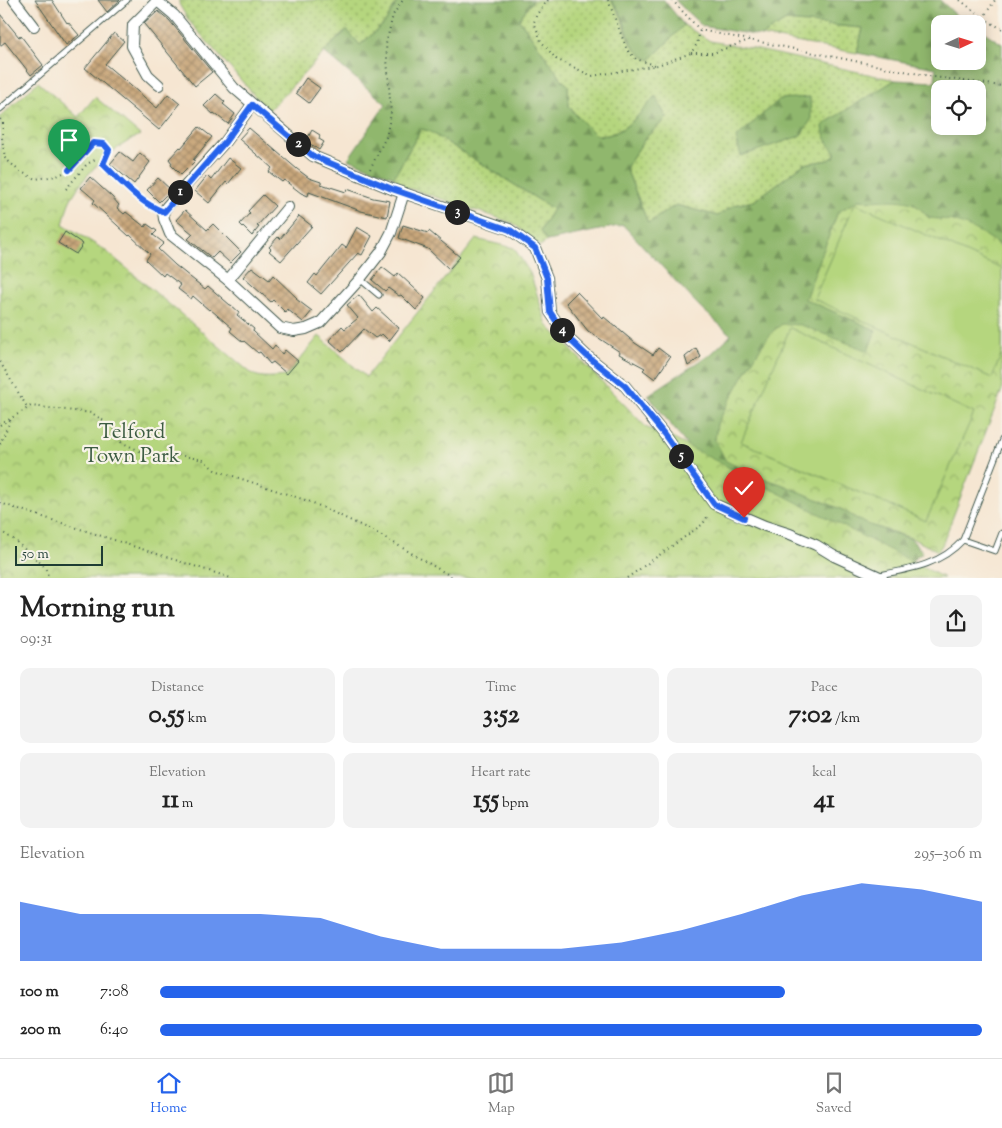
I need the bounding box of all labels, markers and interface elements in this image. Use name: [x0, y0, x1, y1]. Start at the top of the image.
north arrow: [931, 15, 986, 70]
map controls: [931, 15, 986, 135]
button: locate: [931, 80, 986, 135]
pin: [48, 119, 90, 170]
icon: arrive: [55, 126, 83, 154]
pin: 2: [286, 132, 310, 156]
text: 2: [295, 134, 302, 154]
pin: 1: [168, 180, 192, 204]
text: 1: [178, 182, 183, 202]
pin: 3: [444, 200, 470, 224]
text: 3: [455, 202, 460, 222]
pin: 4: [550, 318, 574, 342]
text: 4: [559, 320, 566, 340]
park label: Telford Town Park: [84, 418, 181, 472]
pin: 5: [668, 444, 694, 468]
text: 5: [679, 446, 684, 466]
pin: [723, 467, 765, 518]
icon: check: [730, 474, 758, 502]
scale bar: [15, 543, 102, 566]
text: 50 m: [22, 545, 49, 565]
text: Morning run: [20, 589, 175, 629]
button: share: [930, 595, 982, 647]
text: 09:31: [20, 628, 52, 651]
text: Distance: [151, 678, 204, 698]
text: Time: [485, 678, 517, 698]
text: Pace: [811, 678, 838, 698]
text: 0.55: [148, 698, 185, 734]
text: 3:52: [483, 698, 519, 734]
text: 7:02: [788, 698, 832, 734]
text: km: [185, 709, 207, 729]
text: /km: [832, 709, 860, 729]
text: Elevation: [149, 763, 206, 783]
text: Heart rate: [471, 763, 531, 783]
text: kcal: [812, 763, 836, 783]
text: 11: [162, 783, 179, 819]
text: 155: [473, 783, 499, 819]
text: 41: [814, 783, 835, 819]
text: m: [179, 794, 193, 814]
text: bpm: [499, 794, 529, 814]
text: Elevation: [20, 843, 85, 866]
text: 295–306 m: [914, 843, 982, 866]
text: 100 m: [20, 981, 59, 1004]
text: 7:08: [100, 981, 128, 1004]
text: 200 m: [20, 1019, 61, 1042]
text: 6:40: [100, 1019, 128, 1042]
tab: Home: [150, 1069, 187, 1119]
tab: Map: [487, 1069, 515, 1119]
tab: Saved: [816, 1069, 852, 1119]

